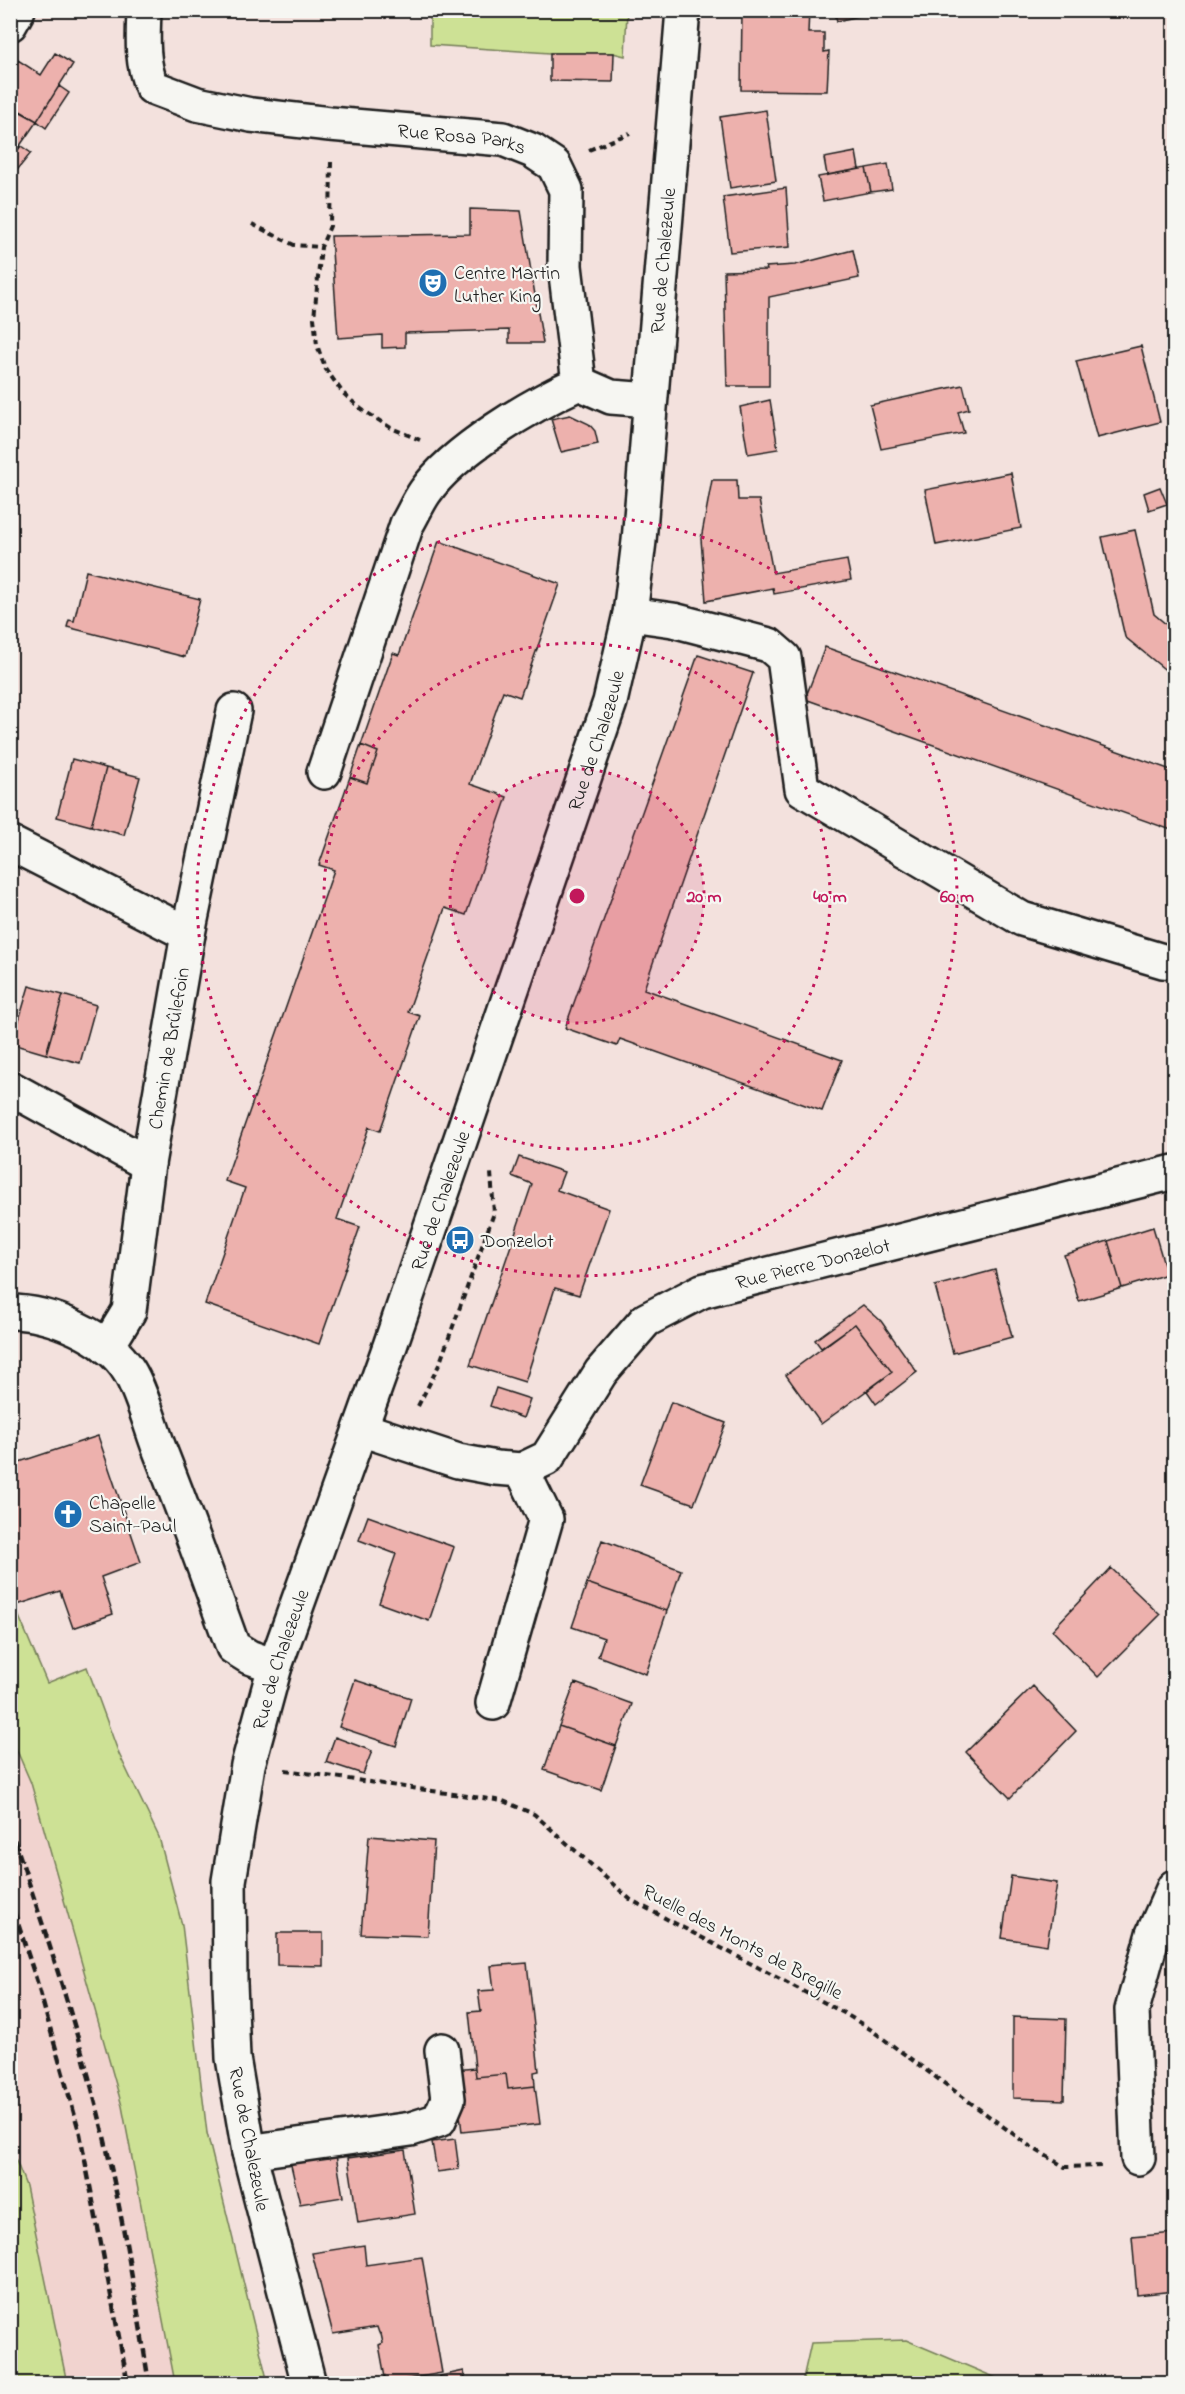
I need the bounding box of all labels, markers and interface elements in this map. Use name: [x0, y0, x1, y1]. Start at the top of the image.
street label: Rue Rosa Parks: [396, 118, 530, 164]
street label: Rue de Chalezeule: [644, 187, 685, 335]
place label: Centre Martin Luther King: [454, 260, 560, 313]
theatre icon: Centre Martin Luther King: [417, 267, 449, 299]
street label: Rue de Chalezeule: [562, 668, 634, 815]
text: 20 m: [685, 885, 722, 911]
text: 40 m: [813, 885, 847, 911]
text: 60 m: [940, 885, 974, 911]
centre of rings: [567, 886, 587, 906]
street label: Chemin de Brûlefoin: [142, 965, 199, 1132]
street label: Rue de Chalezeule: [405, 1127, 479, 1275]
bus stop icon: Donzelot: [444, 1224, 476, 1256]
place label: Donzelot: [480, 1228, 554, 1257]
street label: Rue Pierre Donzelot: [733, 1232, 894, 1299]
place label: Chapelle Saint-Paul: [89, 1490, 176, 1542]
church icon: Chapelle Saint-Paul: [52, 1498, 84, 1530]
street label: Rue de Chalezeule: [246, 1586, 318, 1734]
street label: Ruelle des Monts de Bregille: [636, 1878, 847, 2009]
street label: Rue de Chalezeule: [219, 2065, 276, 2214]

